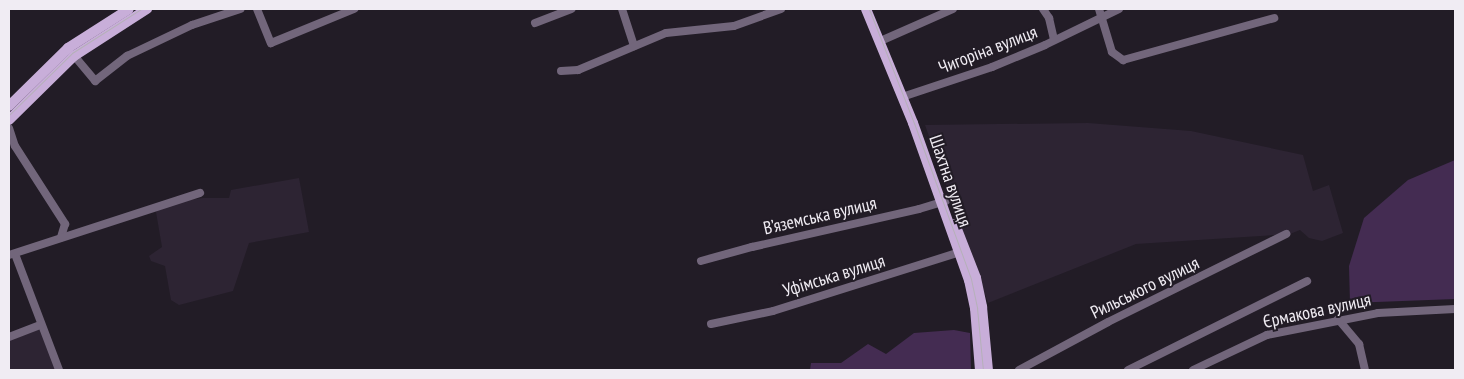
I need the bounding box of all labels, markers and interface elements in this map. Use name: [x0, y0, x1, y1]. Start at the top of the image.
street label: Чигоріна вулиця: [936, 21, 1040, 79]
street label: Шахтна вулиця: [924, 132, 976, 230]
street label: В’яземська вулиця: [761, 193, 879, 239]
street label: Уфімська вулиця: [780, 250, 888, 302]
street label: Рильського вулиця: [1087, 252, 1203, 324]
street label: Єрмакова вулиця: [1261, 289, 1373, 333]

